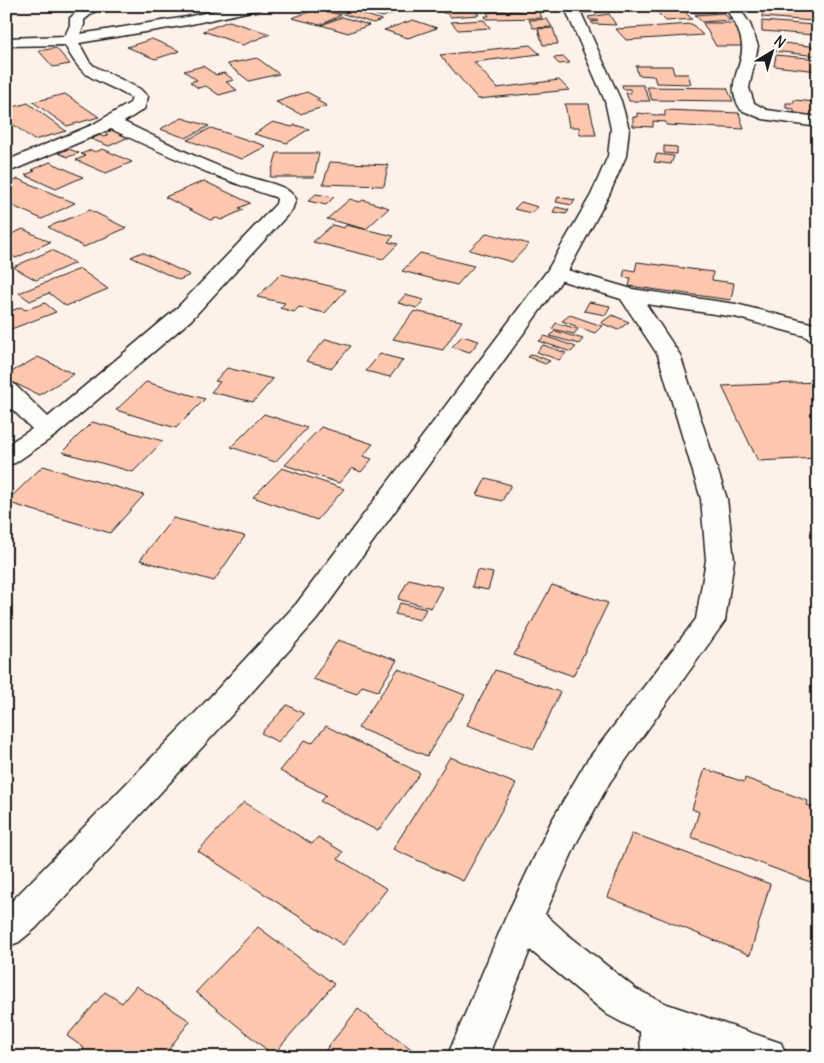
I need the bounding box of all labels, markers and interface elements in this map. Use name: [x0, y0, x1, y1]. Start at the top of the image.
north arrow: [746, 28, 796, 78]
text: N: [771, 32, 789, 52]

